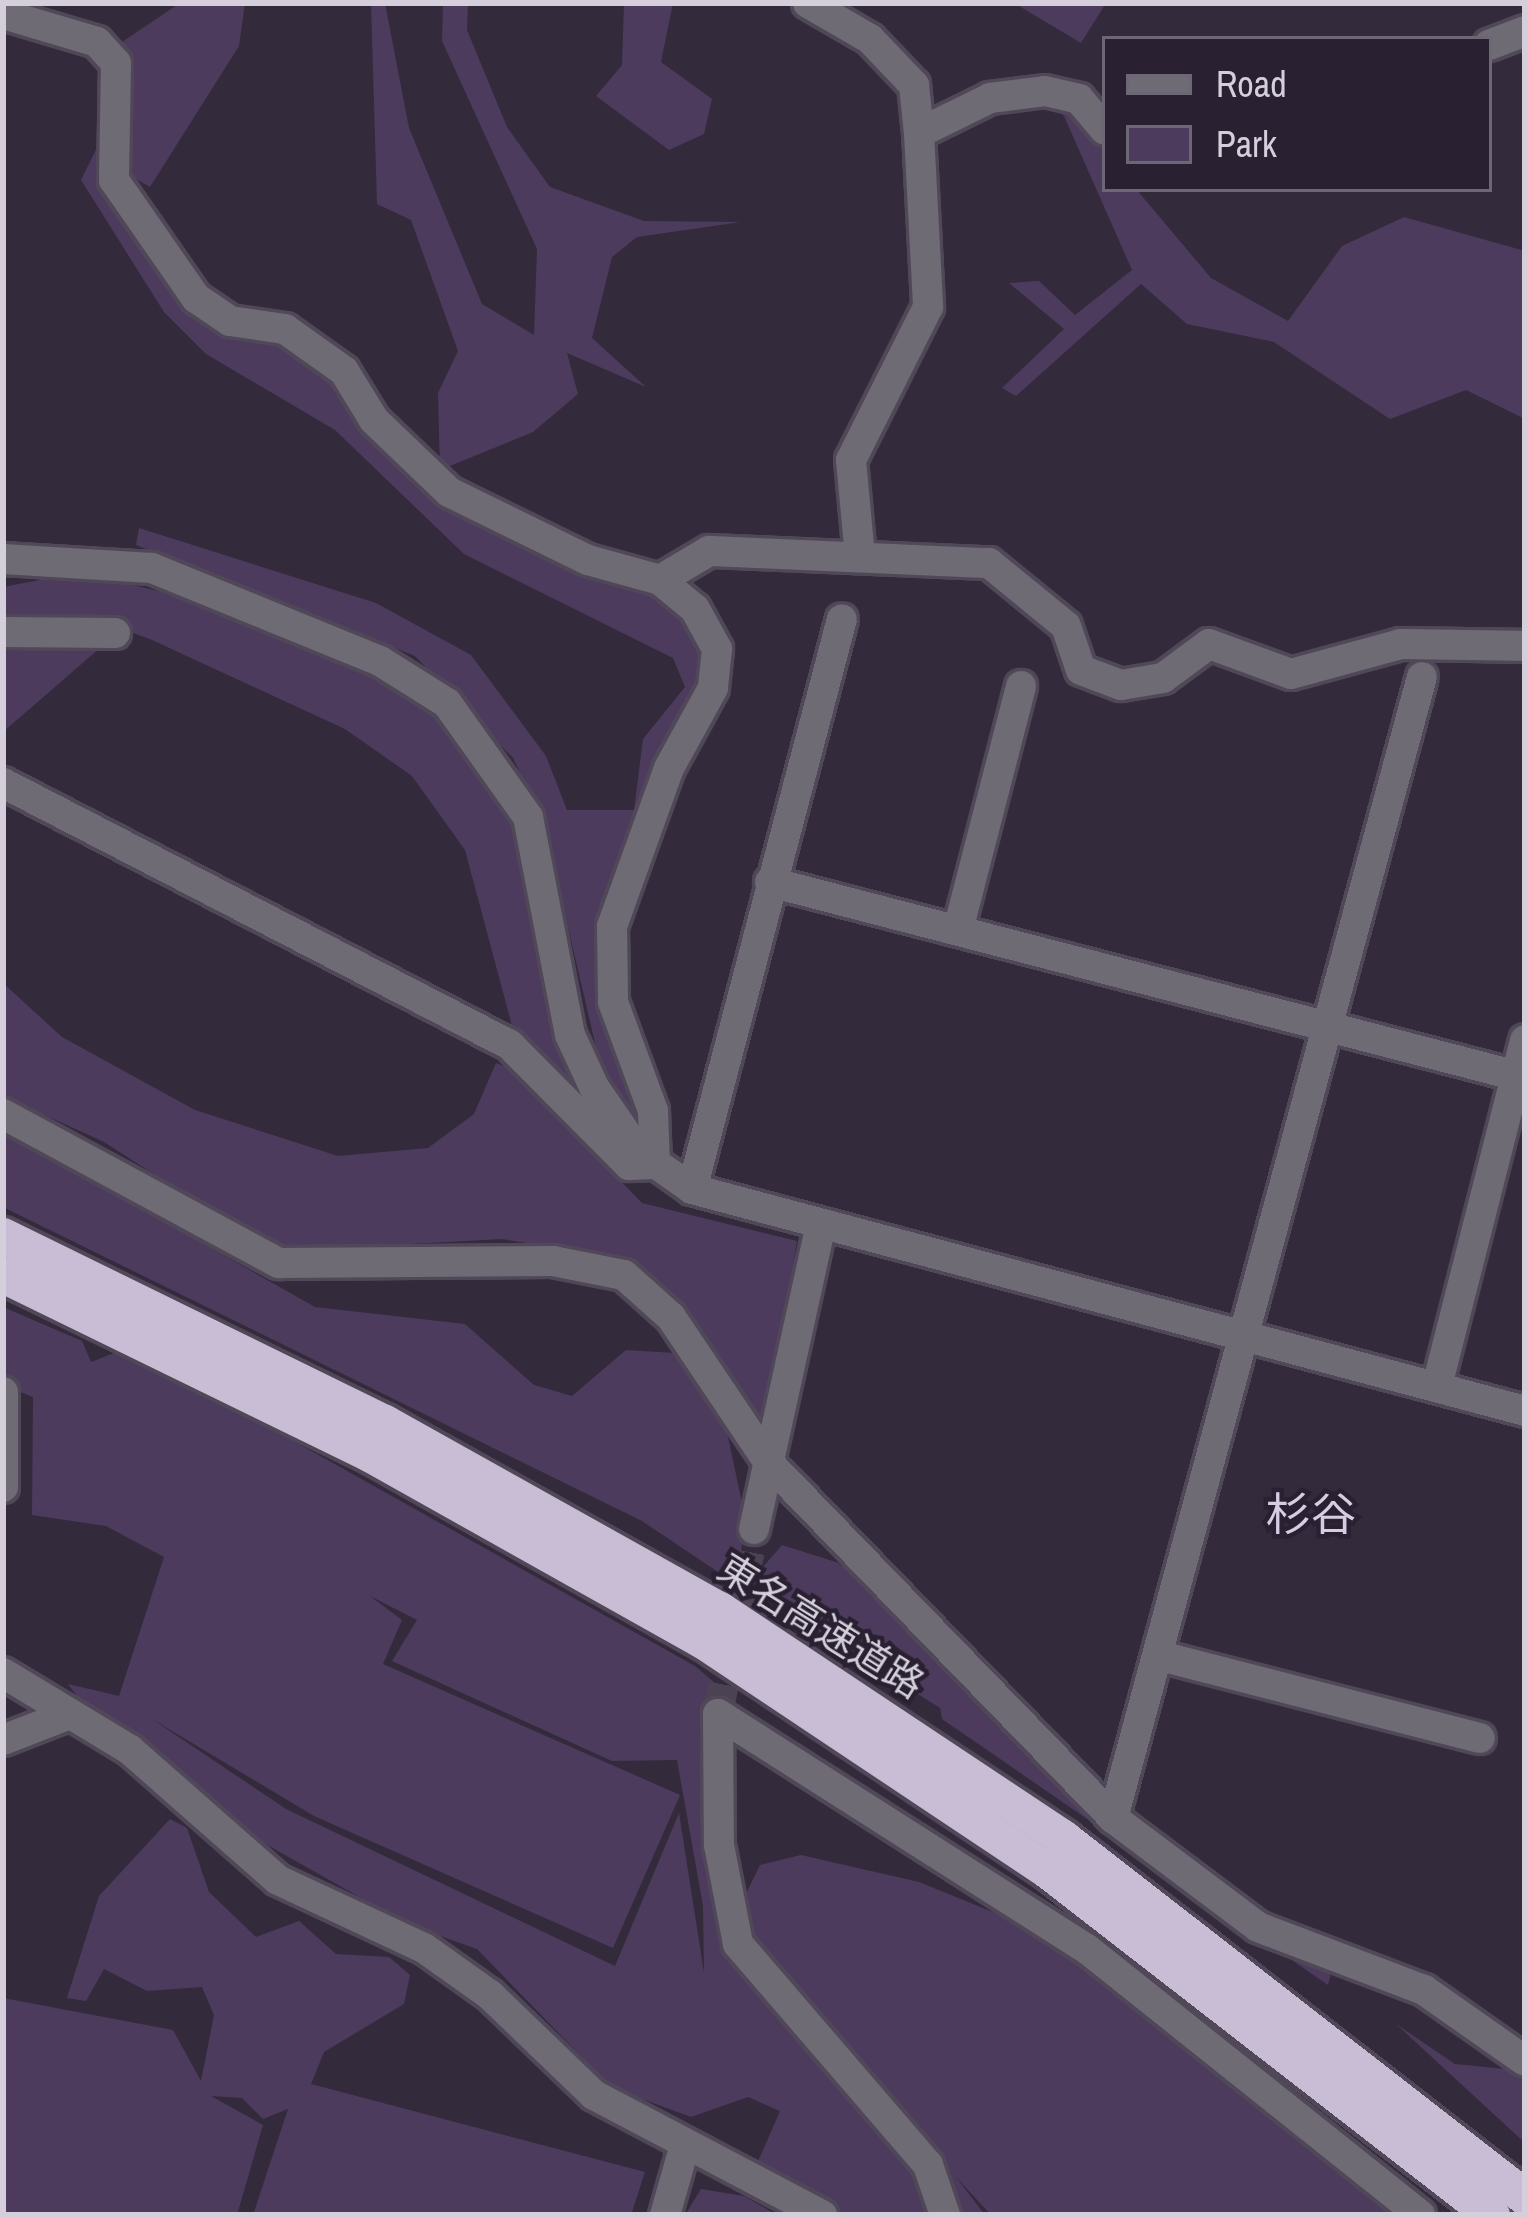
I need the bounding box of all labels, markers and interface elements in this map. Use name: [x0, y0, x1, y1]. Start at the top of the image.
legend: [1102, 36, 1492, 192]
text: Road: [1216, 60, 1287, 108]
text: Park: [1216, 120, 1277, 168]
district label: 杉谷: [1266, 1487, 1356, 1541]
street label: 東名高速道路: [709, 1544, 933, 1708]

